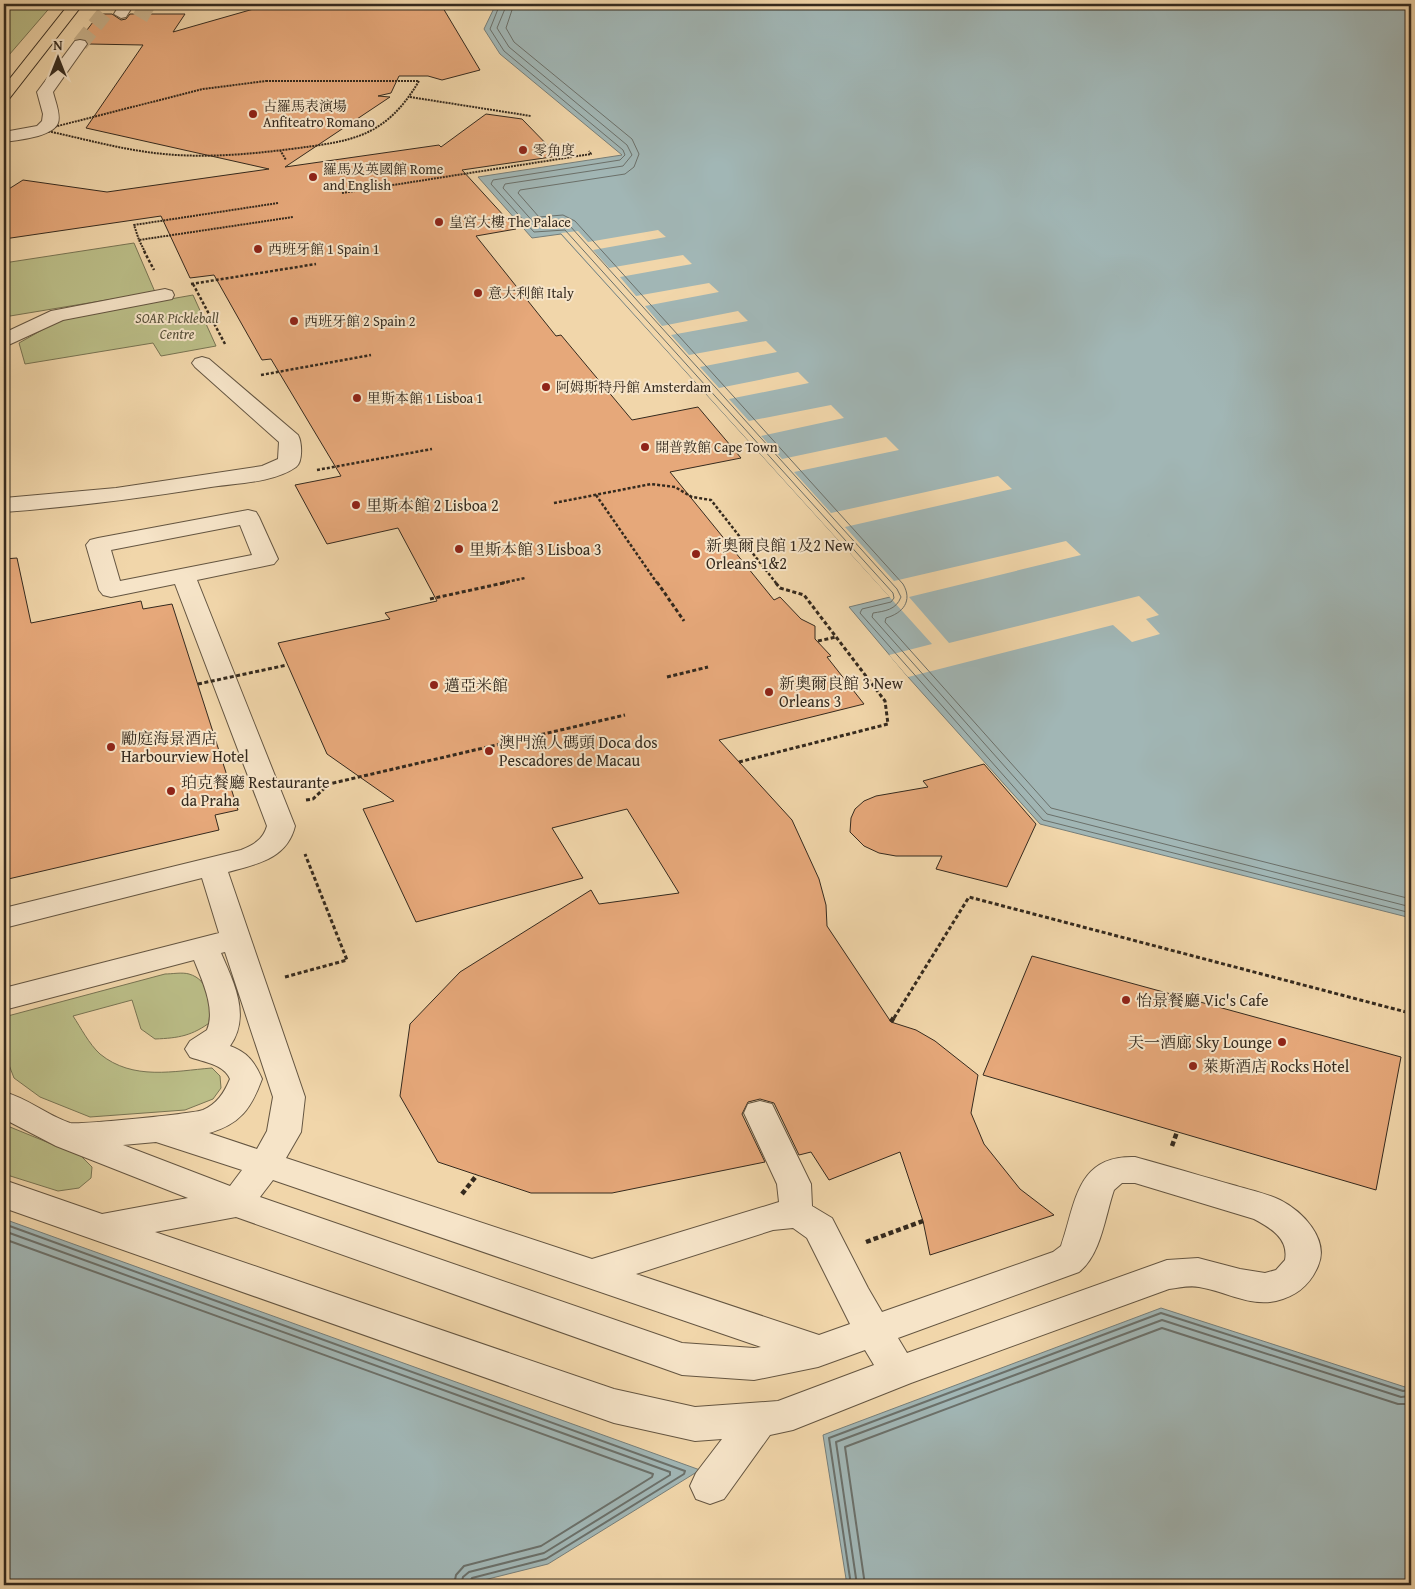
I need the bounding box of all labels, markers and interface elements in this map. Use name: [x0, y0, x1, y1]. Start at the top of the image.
north arrow: [32, 32, 82, 82]
text: N: [53, 35, 63, 55]
place label: 古羅馬表演場 Anfiteatro Romano: [263, 96, 375, 132]
marker: 古羅馬表演場 Anfiteatro Romano: [247, 108, 259, 120]
place label: 零角度: [533, 140, 575, 160]
marker: 零角度: [517, 144, 529, 156]
place label: 羅馬及英國館 Rome and English: [323, 159, 444, 195]
marker: 羅馬及英國館 Rome and English: [307, 171, 319, 183]
place label: 皇宮大樓 The Palace: [449, 212, 571, 232]
marker: 皇宮大樓 The Palace: [433, 216, 445, 228]
place label: 西班牙館 1 Spain 1: [268, 239, 380, 259]
marker: 西班牙館 1 Spain 1: [252, 243, 264, 255]
place label: 意大利館 Italy: [488, 283, 574, 303]
marker: 意大利館 Italy: [472, 287, 484, 299]
park label: SOAR Pickleball Centre: [135, 308, 219, 344]
place label: 西班牙館 2 Spain 2: [304, 311, 416, 331]
marker: 西班牙館 2 Spain 2: [288, 315, 300, 327]
place label: 阿姆斯特丹館 Amsterdam: [556, 377, 712, 397]
marker: 阿姆斯特丹館 Amsterdam: [540, 381, 552, 393]
place label: 里斯本館 1 Lisboa 1: [367, 388, 483, 408]
marker: 里斯本館 1 Lisboa 1: [351, 392, 363, 404]
place label: 開普敦館 Cape Town: [655, 437, 778, 457]
marker: 開普敦館 Cape Town: [639, 441, 651, 453]
place label: 里斯本館 2 Lisboa 2: [366, 493, 499, 517]
marker: 里斯本館 2 Lisboa 2: [350, 499, 362, 511]
place label: 新奧爾良館 1及2 New Orleans 1&2: [706, 533, 854, 575]
place label: 里斯本館 3 Lisboa 3: [469, 537, 602, 561]
marker: 里斯本館 3 Lisboa 3: [453, 543, 465, 555]
marker: 新奧爾良館 1及2 New Orleans 1&2: [690, 548, 702, 560]
place label: 新奧爾良館 3 New Orleans 3: [779, 671, 904, 713]
place label: 邁亞米館: [444, 673, 508, 697]
marker: 邁亞米館: [428, 679, 440, 691]
marker: 新奧爾良館 3 New Orleans 3: [763, 686, 775, 698]
place label: 勵庭海景酒店 Harbourview Hotel: [121, 726, 249, 768]
place label: 澳門漁人碼頭 Doca dos Pescadores de Macau: [499, 730, 658, 772]
marker: 勵庭海景酒店 Harbourview Hotel: [105, 741, 117, 753]
marker: 澳門漁人碼頭 Doca dos Pescadores de Macau: [483, 745, 495, 757]
place label: 珀克餐廳 Restaurante da Praha: [181, 770, 330, 812]
marker: 珀克餐廳 Restaurante da Praha: [165, 785, 177, 797]
place label: 怡景餐廳 Vic's Cafe: [1136, 988, 1268, 1012]
marker: 怡景餐廳 Vic's Cafe: [1120, 994, 1132, 1006]
place label: 天一酒廊 Sky Lounge: [1128, 1030, 1272, 1054]
marker: 天一酒廊 Sky Lounge: [1276, 1036, 1288, 1048]
place label: 萊斯酒店 Rocks Hotel: [1203, 1054, 1350, 1078]
marker: 萊斯酒店 Rocks Hotel: [1187, 1060, 1199, 1072]

